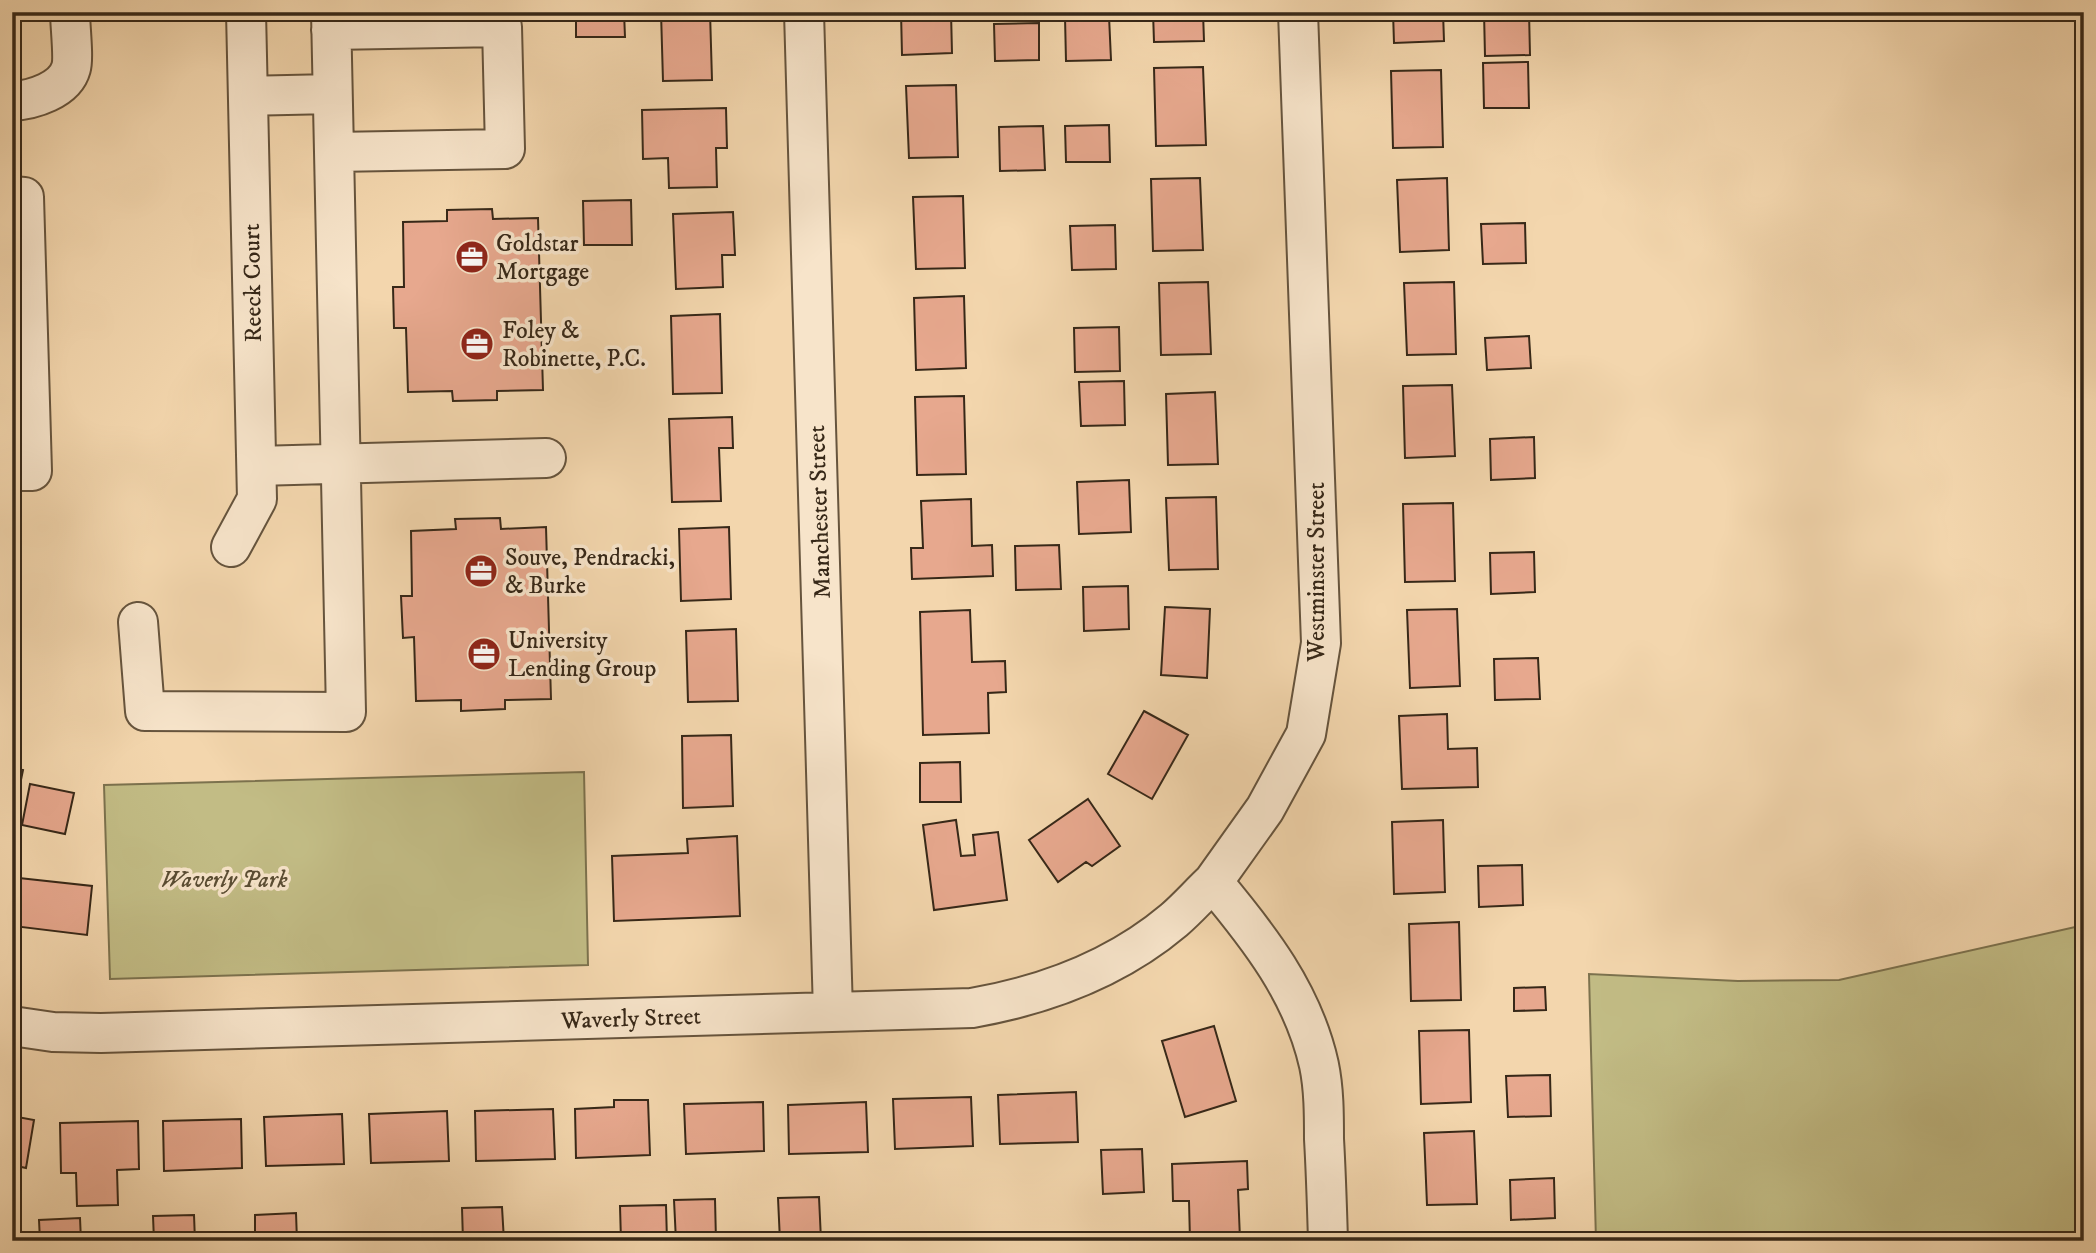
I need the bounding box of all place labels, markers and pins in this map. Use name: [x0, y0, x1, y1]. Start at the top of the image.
place label: Goldstar Mortgage: [496, 229, 589, 287]
office icon: Goldstar Mortgage: [453, 238, 491, 276]
place label: Foley & Robinette, P.C.: [502, 316, 646, 374]
office icon: Foley & Robinette, P.C.: [458, 325, 496, 363]
place label: Souve, Pendracki, & Burke: [505, 543, 675, 601]
office icon: Souve, Pendracki, & Burke: [462, 552, 500, 590]
place label: University Lending Group: [508, 626, 656, 684]
office icon: University Lending Group: [465, 635, 503, 673]

